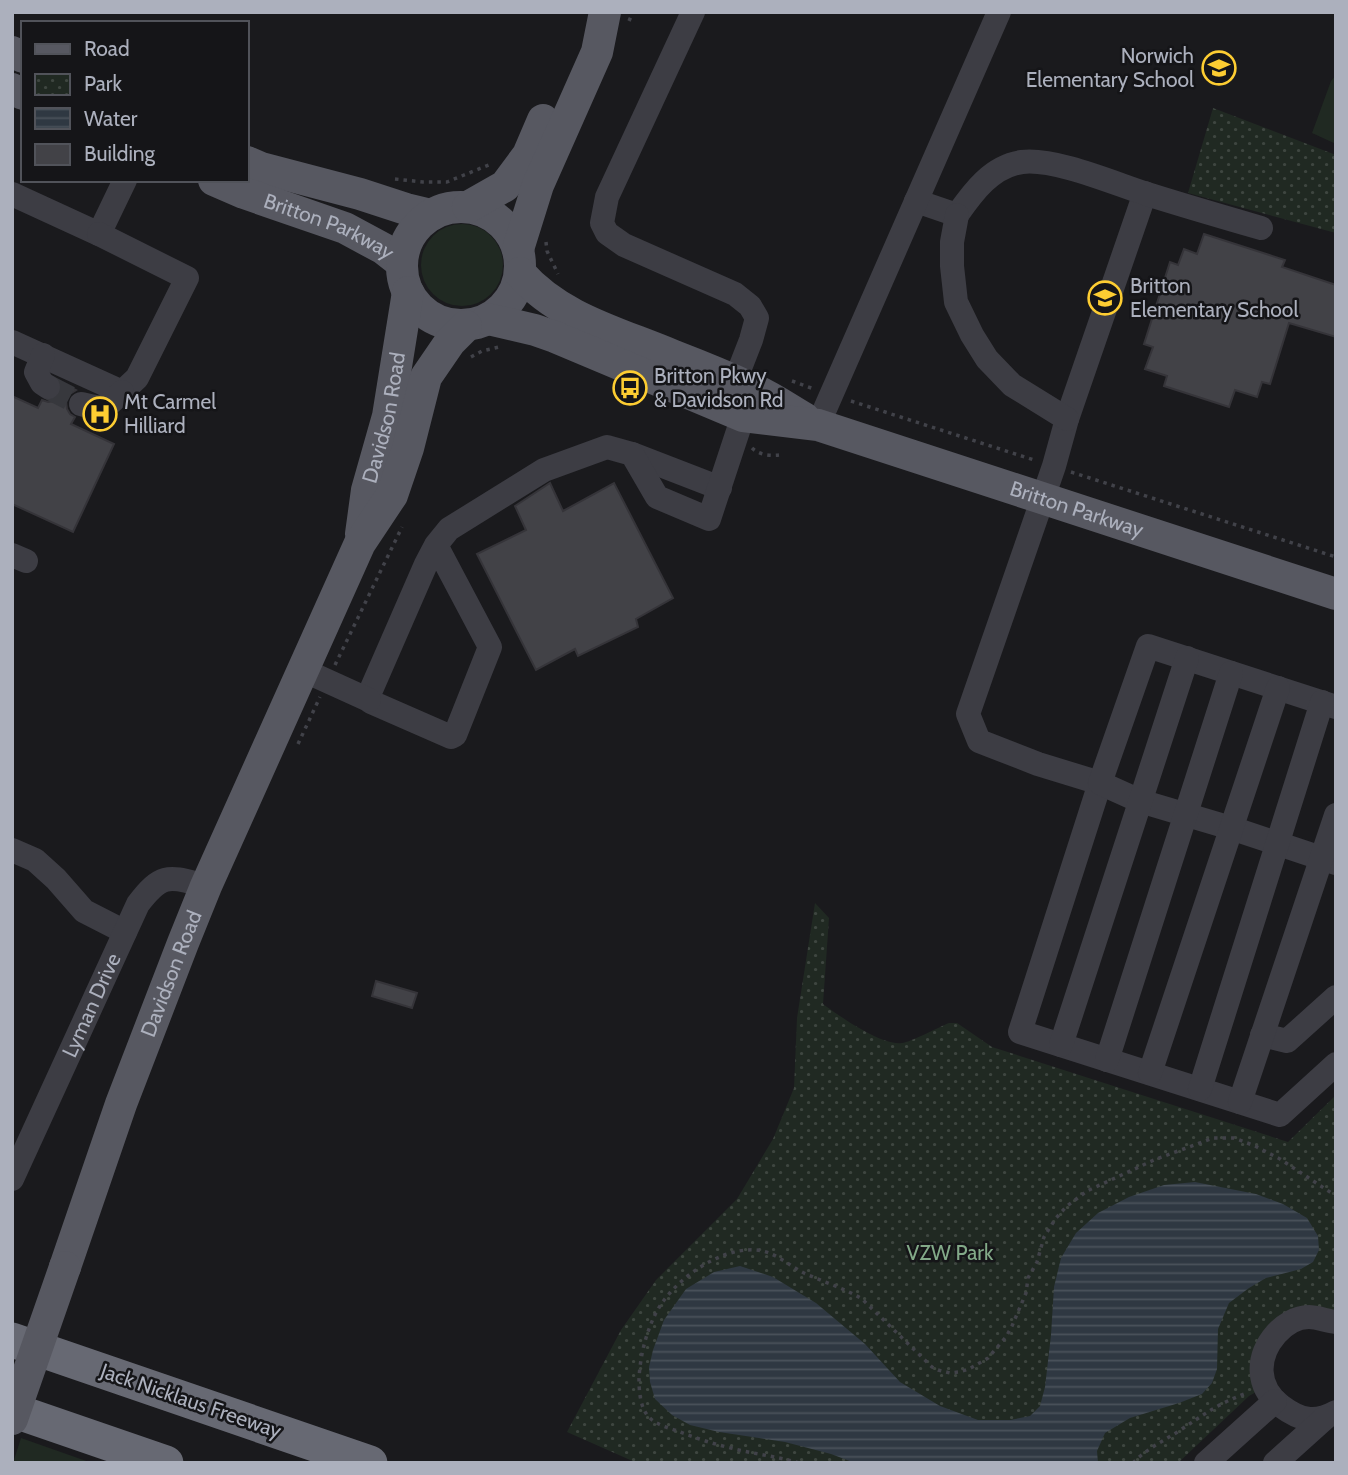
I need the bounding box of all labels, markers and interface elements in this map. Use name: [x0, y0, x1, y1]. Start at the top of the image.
legend: [21, 21, 248, 182]
text: Road: [84, 36, 130, 61]
place label: Norwich Elementary School: [1026, 43, 1194, 92]
school or university icon: Norwich Elementary School: [1200, 49, 1238, 87]
text: Park: [84, 71, 122, 96]
text: Water: [84, 106, 138, 131]
text: Building: [84, 141, 156, 166]
street label: Britton Parkway: [261, 188, 400, 265]
place label: Britton Elementary School: [1130, 273, 1298, 322]
school or university icon: Britton Elementary School: [1086, 279, 1124, 317]
street label: Davidson Road: [357, 350, 410, 486]
place label: Britton Pkwy & Davidson Rd: [654, 363, 783, 412]
bus stop icon: Britton Pkwy & Davidson Rd: [611, 369, 649, 407]
place label: Mt Carmel Hilliard: [124, 389, 216, 438]
hospital icon: Mt Carmel Hilliard: [81, 395, 119, 433]
street label: Britton Parkway: [1007, 475, 1147, 542]
street label: Davidson Road: [135, 907, 207, 1040]
street label: Lyman Drive: [56, 949, 126, 1061]
park label: VZW Park: [907, 1240, 994, 1265]
street label: Jack Nicklaus Freeway: [96, 1358, 285, 1443]

